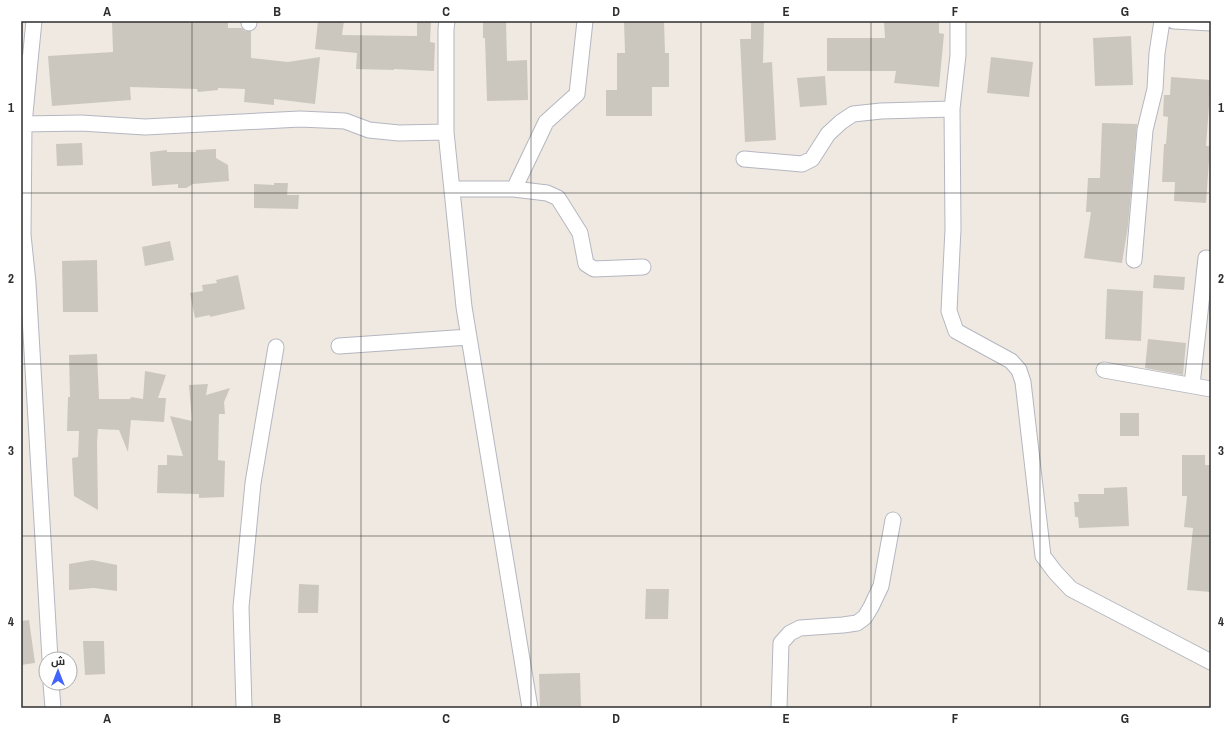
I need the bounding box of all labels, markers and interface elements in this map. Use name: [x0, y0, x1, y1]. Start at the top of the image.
text: A: [103, 3, 111, 20]
text: B: [273, 3, 281, 20]
text: C: [442, 3, 450, 20]
text: D: [612, 3, 620, 20]
text: E: [782, 3, 790, 20]
text: F: [952, 3, 959, 20]
text: G: [1121, 3, 1129, 20]
text: 1: [8, 99, 14, 116]
text: 1: [1218, 99, 1224, 116]
text: 2: [8, 270, 14, 287]
text: 2: [1218, 270, 1224, 287]
text: 3: [8, 442, 14, 459]
text: 3: [1218, 442, 1224, 459]
text: 4: [8, 613, 14, 630]
text: 4: [1218, 613, 1224, 630]
north arrow: [38, 651, 78, 691]
text: ش: [51, 654, 65, 668]
text: A: [103, 710, 111, 727]
text: B: [273, 710, 281, 727]
text: C: [442, 710, 450, 727]
text: D: [612, 710, 620, 727]
text: E: [782, 710, 790, 727]
text: F: [952, 710, 959, 727]
text: G: [1121, 710, 1129, 727]

